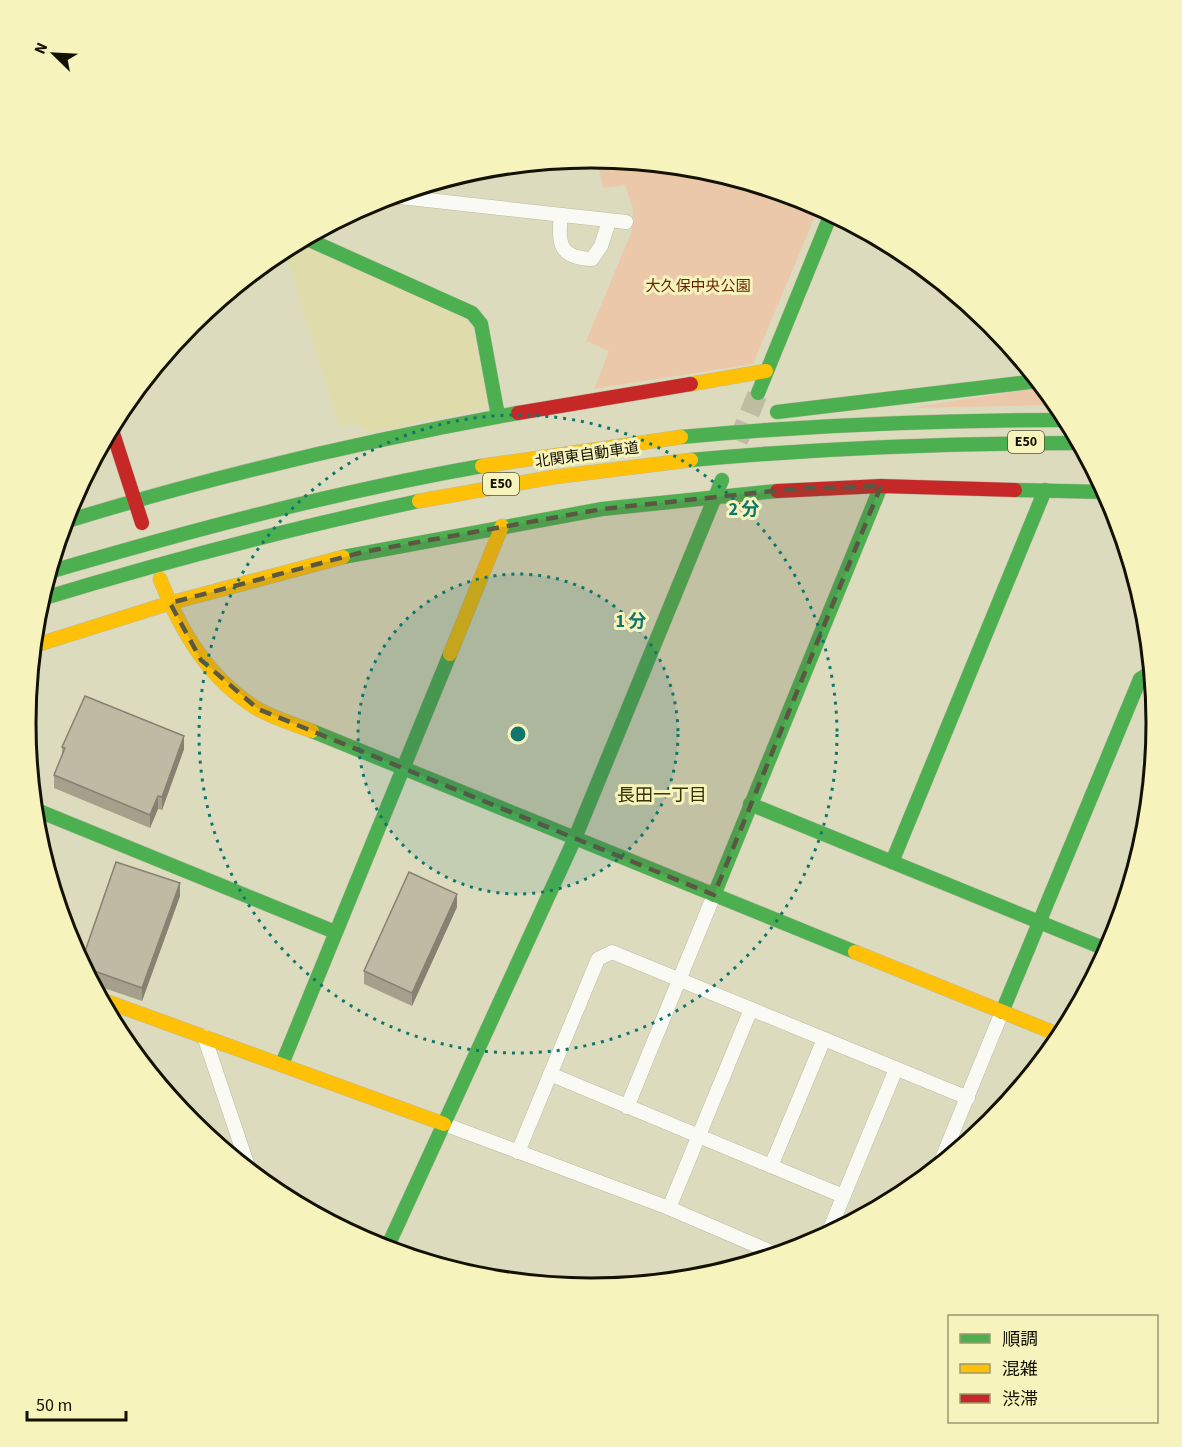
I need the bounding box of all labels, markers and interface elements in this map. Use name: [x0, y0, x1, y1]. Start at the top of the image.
north arrow: [24, 24, 84, 84]
text: N: [29, 39, 53, 58]
park label: 大久保中央公園: [645, 276, 751, 297]
road number: E50: [1008, 431, 1044, 453]
street label: 北関東自動車道: [534, 437, 640, 473]
road number: E50: [483, 473, 519, 495]
text: 2 分: [728, 497, 760, 522]
text: 1 分: [615, 609, 647, 634]
centre of rings: [508, 724, 528, 744]
district label: 長田一丁目: [617, 783, 707, 808]
legend: [948, 1315, 1158, 1423]
text: 順調: [1002, 1327, 1038, 1352]
text: 混雑: [1002, 1357, 1038, 1382]
scale bar: [27, 1384, 126, 1422]
text: 渋滞: [1002, 1387, 1038, 1412]
text: 50 m: [36, 1393, 72, 1418]

